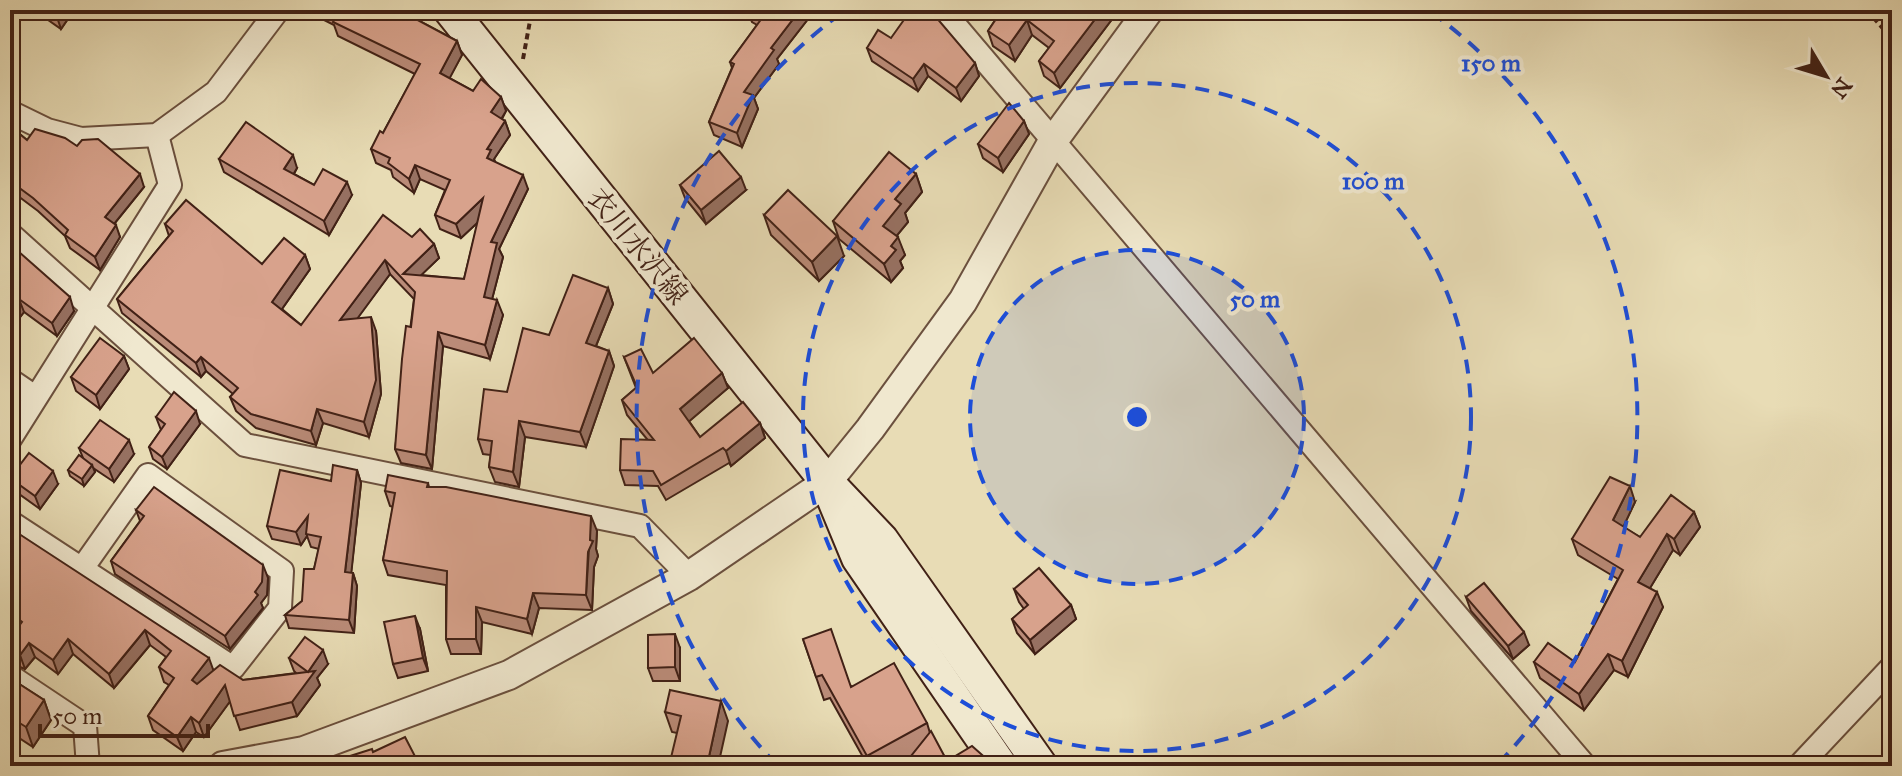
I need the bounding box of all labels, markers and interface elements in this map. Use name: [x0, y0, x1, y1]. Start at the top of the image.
north arrow: [1786, 36, 1866, 116]
text: 150 m: [1461, 48, 1522, 78]
text: N: [1825, 72, 1858, 104]
text: 100 m: [1342, 166, 1405, 196]
street label: 衣川水沢線: [580, 181, 695, 312]
text: 50 m: [1230, 284, 1281, 314]
centre of rings: [1123, 403, 1151, 431]
scale bar: [40, 688, 208, 738]
text: 50 m: [52, 701, 102, 731]

